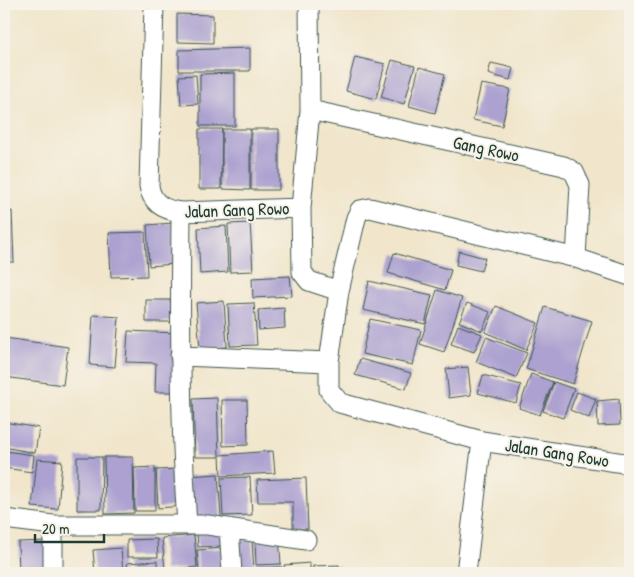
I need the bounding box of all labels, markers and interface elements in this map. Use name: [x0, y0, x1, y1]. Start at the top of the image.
street label: Gang Rowo: [451, 129, 521, 168]
street label: Jalan Gang Rowo: [184, 195, 290, 224]
street label: Jalan Gang Rowo: [503, 432, 611, 473]
scale bar: [35, 512, 104, 544]
text: 20 m: [42, 518, 69, 539]

